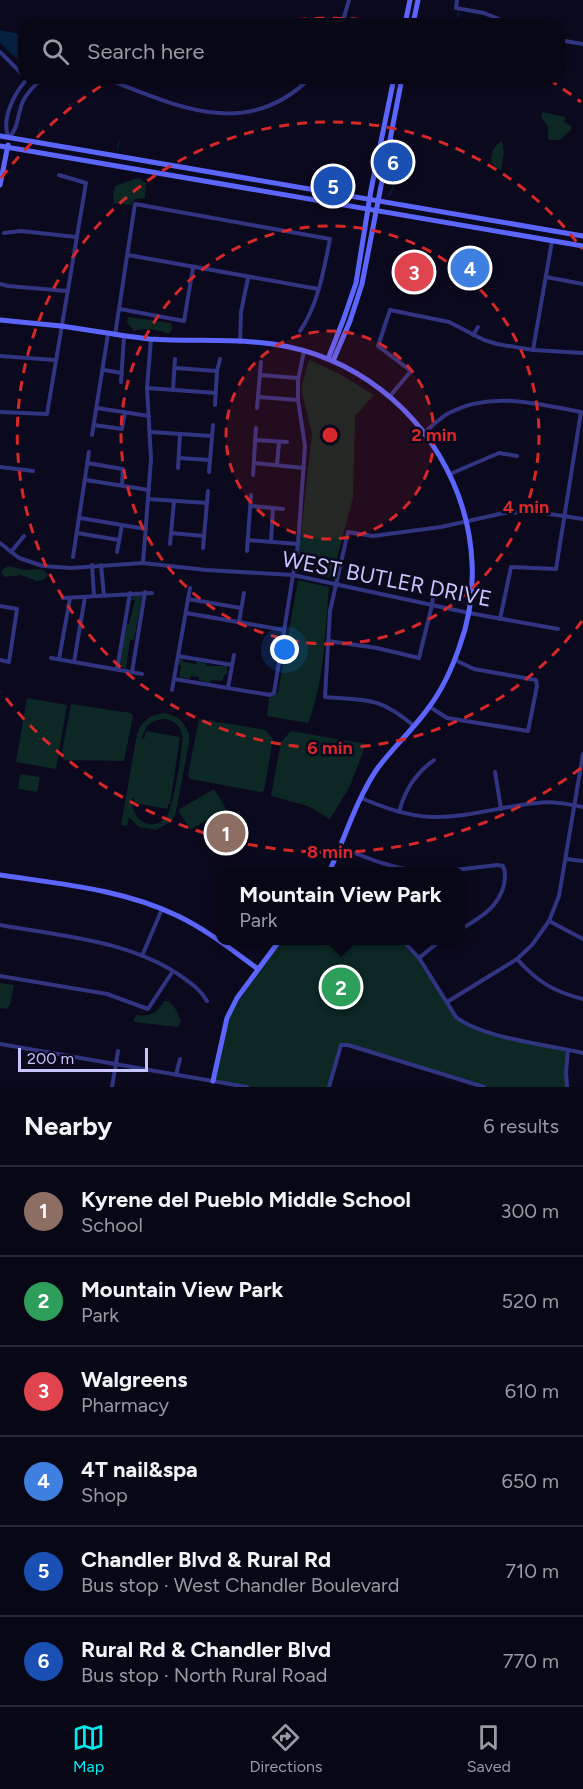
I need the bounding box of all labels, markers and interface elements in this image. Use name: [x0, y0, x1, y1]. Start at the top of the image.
search box: [18, 18, 565, 84]
icon: search: [39, 35, 72, 68]
text: Search here: [87, 38, 205, 65]
pin: 6: [374, 140, 412, 184]
pin: 5: [314, 164, 352, 208]
pin: 4: [450, 246, 490, 290]
pin: 3: [394, 250, 434, 294]
text: 2 min: [411, 424, 457, 446]
centre of rings: [320, 425, 340, 445]
text: 4 min: [503, 496, 549, 518]
street label: WEST BUTLER DRIVE: [280, 545, 494, 613]
your location: [270, 635, 299, 664]
text: 6 min: [307, 737, 353, 759]
pin: 1: [206, 810, 246, 856]
text: 8 min: [307, 841, 353, 863]
popup: [216, 867, 465, 945]
text: Mountain View Park: [239, 881, 442, 908]
text: Park: [239, 908, 277, 932]
pin: 2: [322, 964, 360, 1010]
scale bar: [18, 1045, 148, 1072]
text: 200 m: [27, 1049, 74, 1068]
text: Nearby: [24, 1110, 112, 1142]
text: 6 results: [483, 1114, 559, 1138]
text: Kyrene del Pueblo Middle School: [81, 1186, 411, 1213]
text: 1: [39, 1199, 48, 1223]
text: 300 m: [501, 1199, 559, 1223]
text: School: [81, 1213, 143, 1237]
text: Mountain View Park: [81, 1276, 283, 1303]
text: 2: [38, 1289, 49, 1313]
text: 520 m: [502, 1289, 559, 1313]
text: Park: [81, 1303, 119, 1327]
text: Walgreens: [81, 1366, 188, 1393]
text: 3: [38, 1379, 49, 1403]
text: 610 m: [505, 1379, 559, 1403]
text: Pharmacy: [81, 1393, 169, 1417]
text: 4T nail&spa: [81, 1456, 198, 1483]
text: 4: [37, 1469, 50, 1493]
text: 650 m: [501, 1469, 559, 1493]
text: Shop: [81, 1483, 128, 1507]
text: Chandler Blvd & Rural Rd: [81, 1546, 331, 1573]
text: 5: [38, 1559, 49, 1583]
text: 710 m: [505, 1559, 559, 1583]
text: Bus stop · West Chandler Boulevard: [81, 1573, 400, 1597]
text: Rural Rd & Chandler Blvd: [81, 1636, 331, 1663]
text: 6: [38, 1649, 49, 1673]
text: 770 m: [503, 1649, 559, 1673]
text: Bus stop · North Rural Road: [81, 1663, 327, 1687]
tab: Map: [72, 1721, 105, 1776]
tab: Directions: [249, 1721, 322, 1776]
tab: Saved: [467, 1721, 511, 1776]

